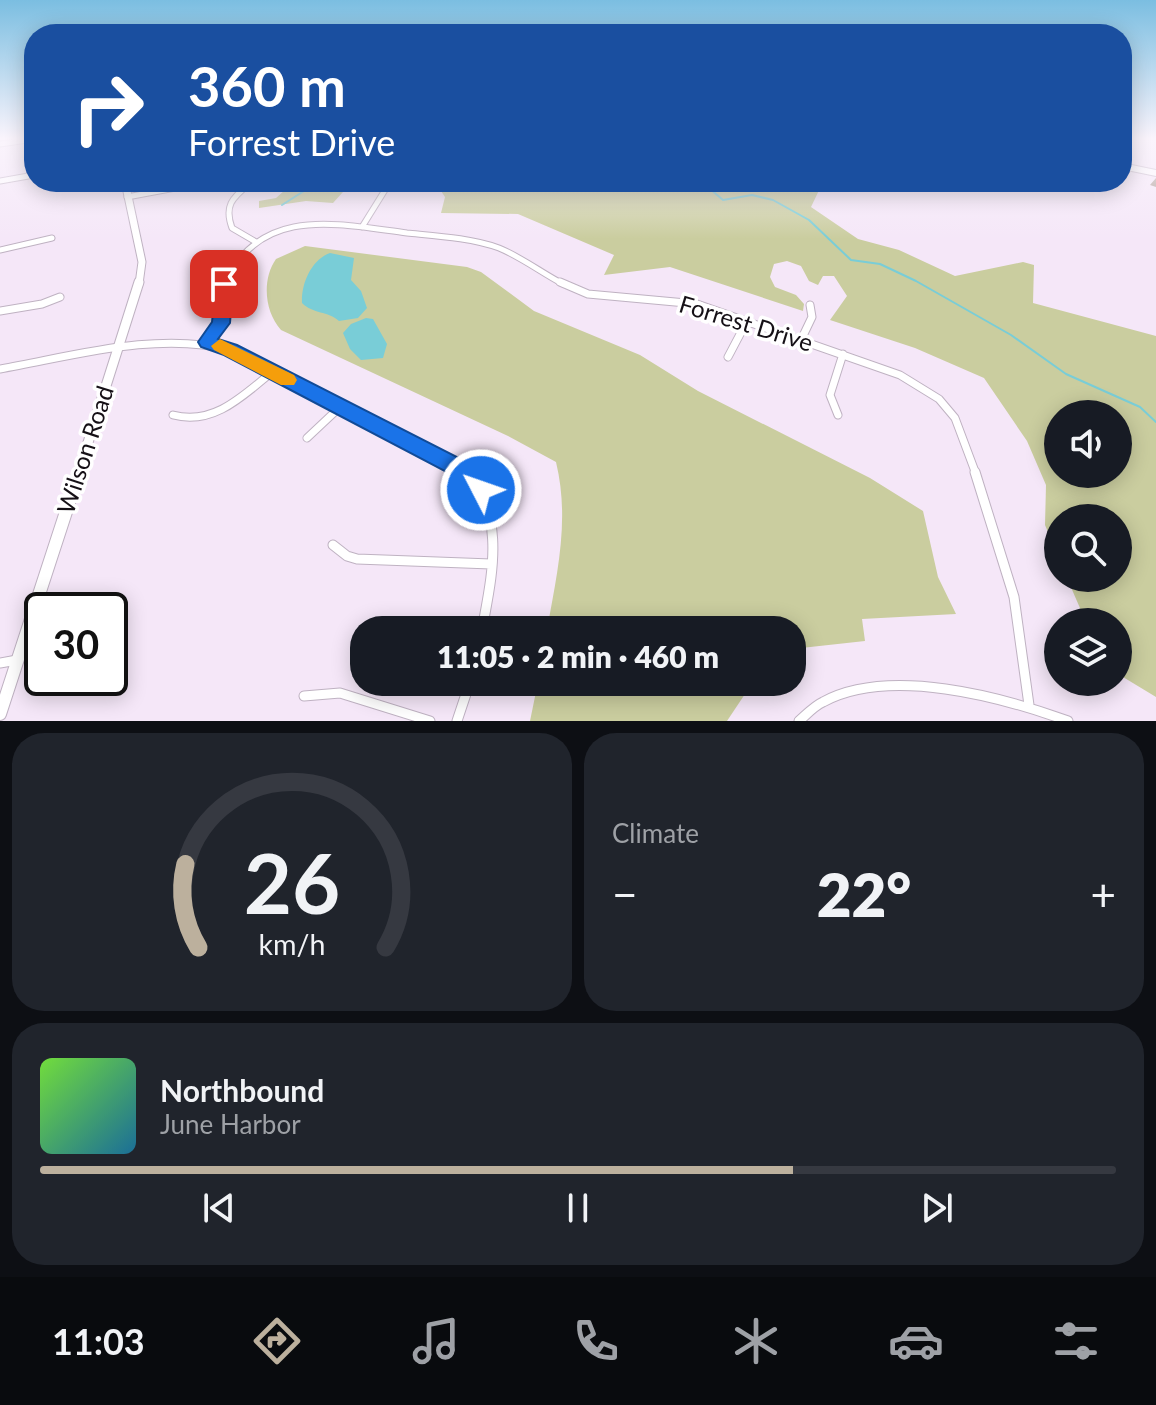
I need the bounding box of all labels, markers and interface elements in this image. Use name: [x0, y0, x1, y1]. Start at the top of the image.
text: 360 m: [188, 52, 346, 119]
icon: right: [56, 56, 160, 160]
text: Forrest Drive: [188, 120, 395, 164]
pin: [190, 250, 258, 318]
icon: arrive: [202, 262, 246, 306]
street label: Forrest Drive: [676, 289, 817, 357]
street label: Wilson Road: [50, 382, 119, 517]
map controls: [1044, 400, 1132, 696]
button: sound: [1044, 400, 1132, 488]
position arrow: [439, 448, 523, 532]
button: search: [1044, 504, 1132, 592]
speed limit sign: 30: [24, 592, 128, 696]
button: layers: [1044, 608, 1132, 696]
text: 11:05 · 2 min · 460 m: [437, 638, 719, 674]
text: Climate: [612, 817, 699, 849]
text: 26: [244, 832, 340, 932]
text: 22°: [817, 858, 911, 930]
text: −: [612, 868, 638, 920]
text: +: [1090, 868, 1116, 920]
text: km/h: [259, 927, 325, 961]
text: Northbound: [160, 1072, 324, 1108]
text: June Harbor: [160, 1108, 301, 1140]
icon: previous: [197, 1186, 241, 1230]
icon: pause: [556, 1186, 600, 1230]
icon: next: [915, 1186, 959, 1230]
icon: directions: [249, 1313, 305, 1369]
icon: music: [408, 1313, 464, 1369]
icon: phone: [568, 1313, 624, 1369]
icon: climate: [728, 1313, 784, 1369]
icon: car: [888, 1313, 944, 1369]
icon: filters: [1048, 1313, 1104, 1369]
text: 11:03: [52, 1319, 145, 1363]

